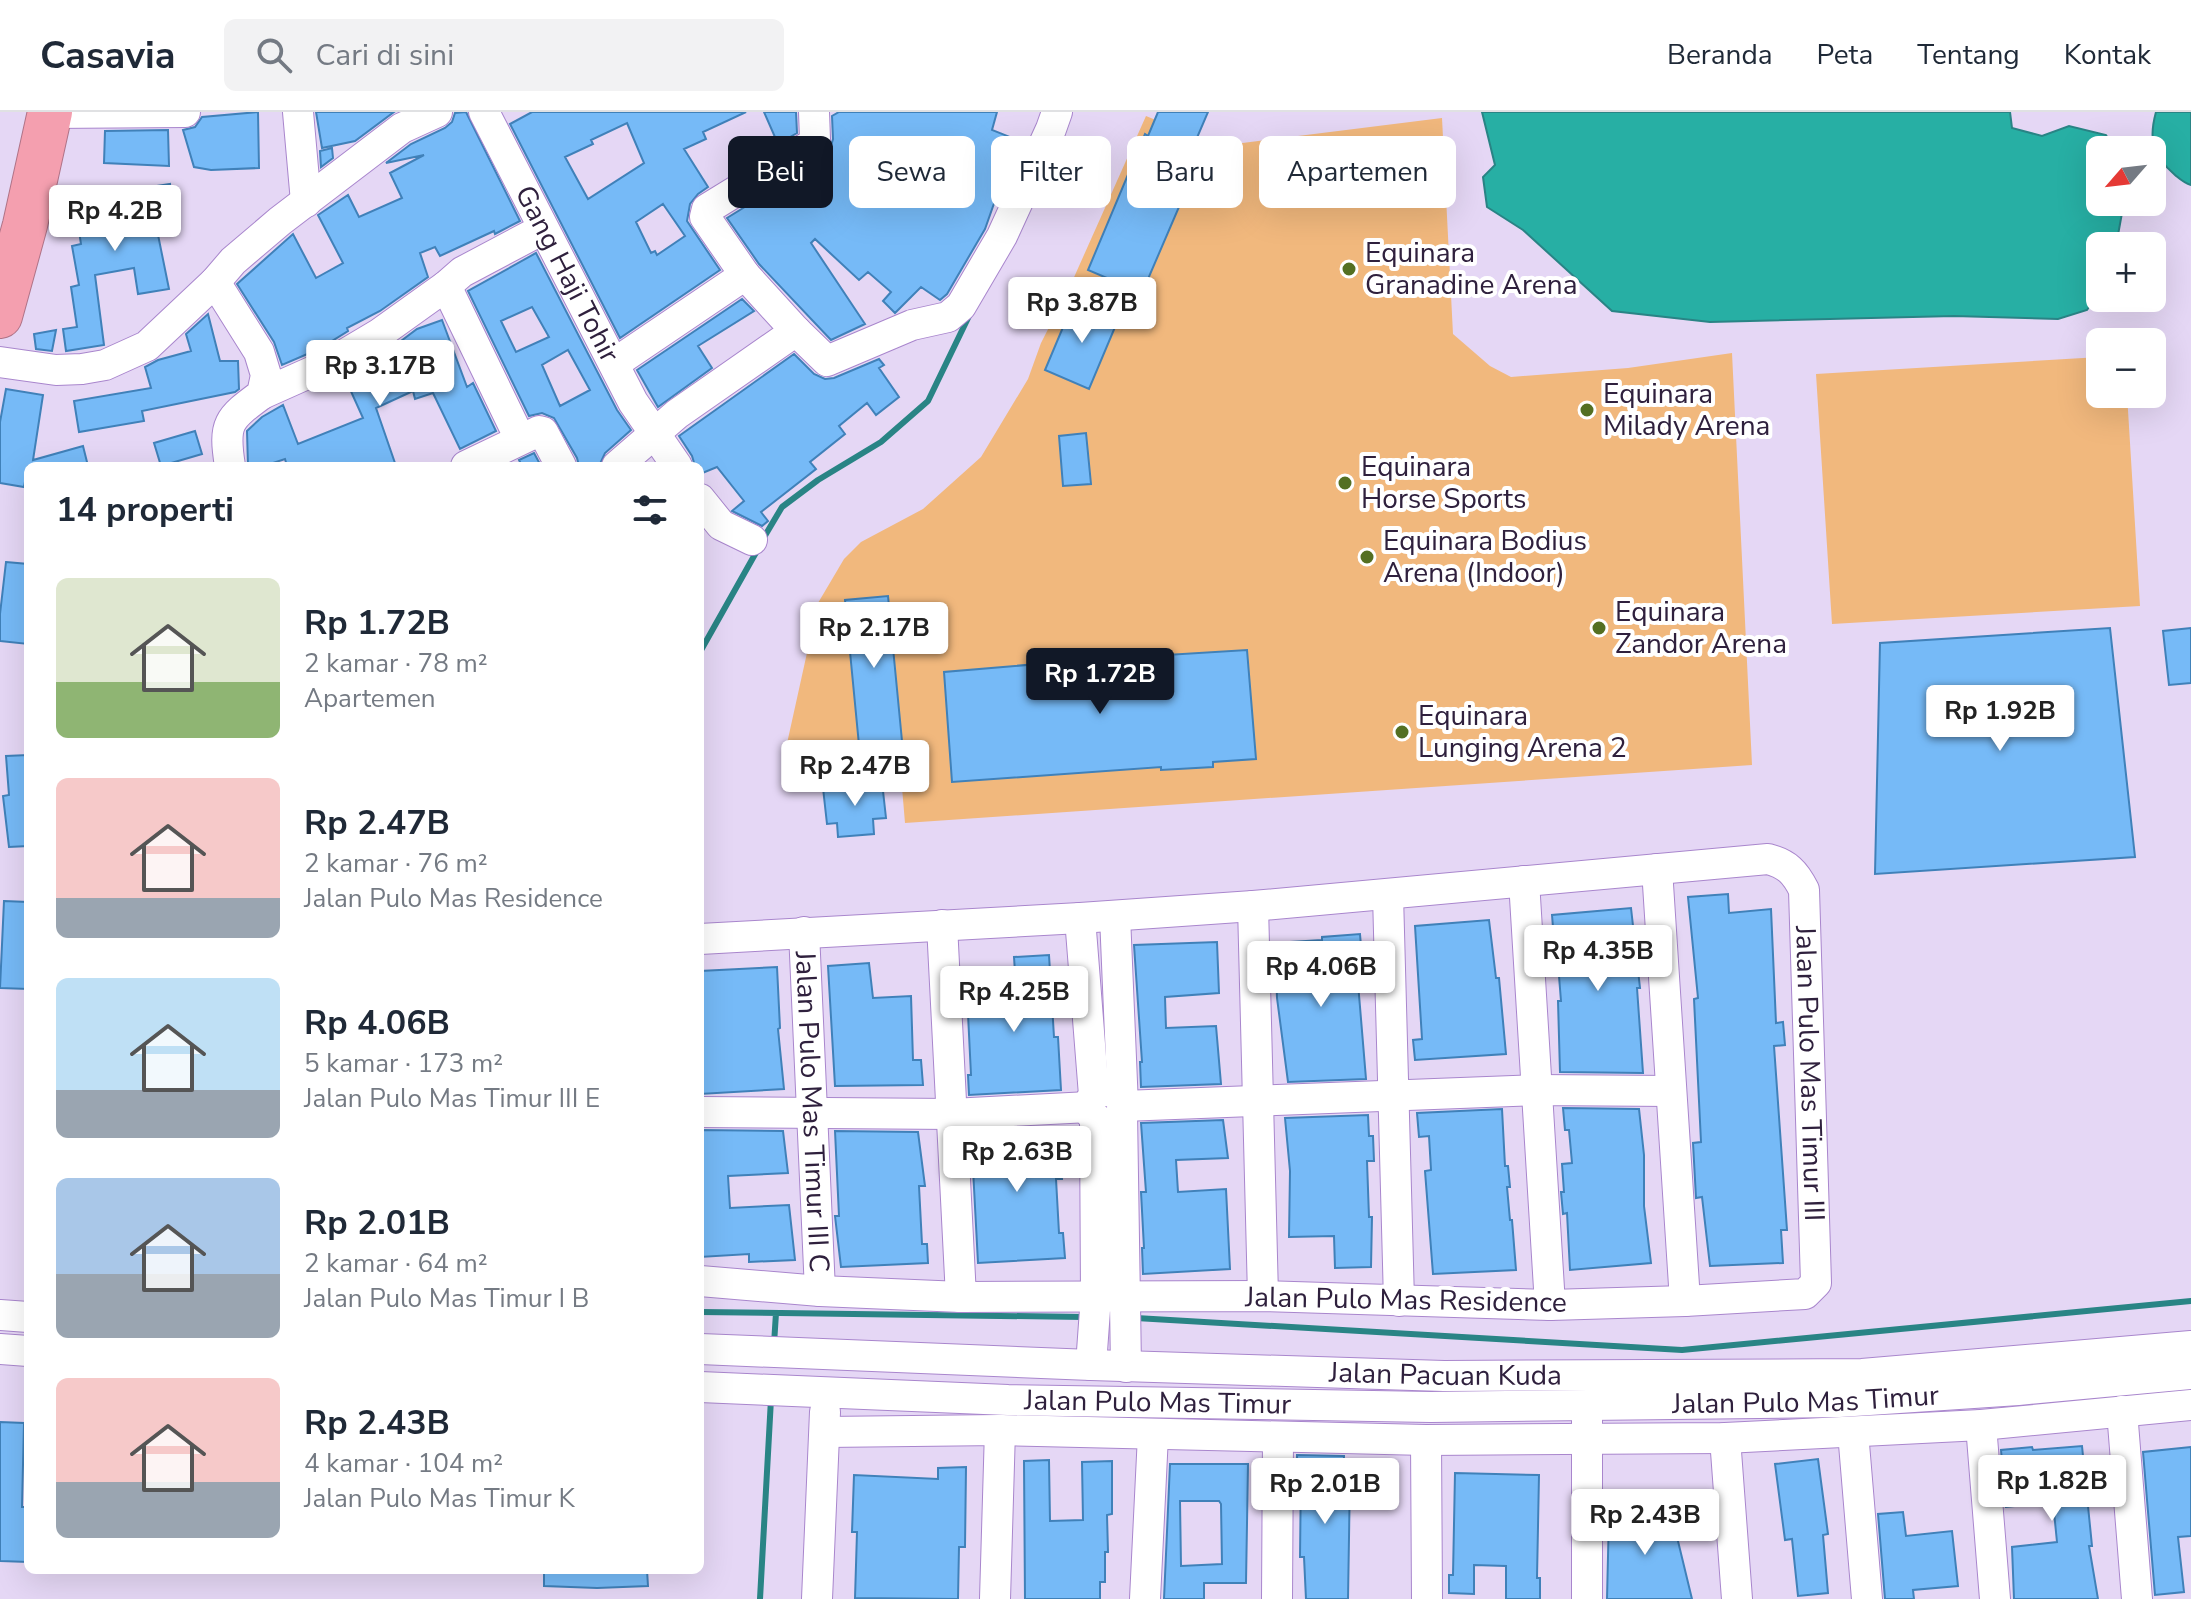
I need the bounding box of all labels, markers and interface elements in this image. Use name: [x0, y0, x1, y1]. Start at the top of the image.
search box: [224, 19, 784, 91]
text: Casavia: [40, 30, 176, 81]
icon: search: [252, 33, 296, 77]
text: Cari di sini: [316, 35, 454, 76]
text: Beranda: [1667, 36, 1773, 74]
text: Peta: [1817, 36, 1873, 74]
text: Tentang: [1917, 36, 2020, 74]
text: Kontak: [2064, 36, 2151, 74]
chip: Beli: [728, 136, 833, 208]
chip: Sewa: [849, 136, 975, 208]
chip: Filter: [991, 136, 1111, 208]
chip: Baru: [1127, 136, 1243, 208]
chip: Apartemen: [1259, 136, 1456, 208]
north arrow: [2086, 136, 2166, 216]
map controls: [2086, 136, 2166, 408]
street label: Gang Haji Tohir: [506, 179, 628, 369]
pin: Rp 4.2B: [41, 185, 189, 253]
text: Rp 4.2B: [67, 193, 163, 228]
button: +: [2086, 232, 2166, 312]
place label: Equinara Granadine Arena: [1365, 234, 1578, 304]
marker: Equinara Granadine Arena: [1340, 260, 1358, 278]
pin: Rp 3.87B: [999, 277, 1165, 345]
text: Rp 3.87B: [1026, 285, 1138, 320]
button: −: [2086, 328, 2166, 408]
pin: Rp 3.17B: [297, 340, 463, 408]
text: Rp 3.17B: [324, 348, 436, 383]
place label: Equinara Milady Arena: [1603, 375, 1770, 445]
marker: Equinara Milady Arena: [1578, 401, 1596, 419]
place label: Equinara Horse Sports: [1361, 448, 1526, 518]
marker: Equinara Horse Sports: [1336, 474, 1354, 492]
text: 14 properti: [56, 487, 234, 533]
icon: filters: [628, 488, 672, 532]
place label: Equinara Bodius Arena (Indoor): [1383, 522, 1587, 592]
marker: Equinara Bodius Arena (Indoor): [1358, 548, 1376, 566]
place label: Equinara Zandor Arena: [1615, 593, 1787, 663]
text: Rp 1.72B: [304, 600, 450, 646]
pin: Rp 2.17B: [791, 602, 957, 670]
icon: home: [120, 610, 216, 706]
text: Rp 2.17B: [818, 610, 930, 645]
marker: Equinara Zandor Arena: [1590, 619, 1608, 637]
text: 2 kamar · 78 m²: [304, 646, 488, 681]
pin: Rp 1.72B: [1017, 648, 1183, 716]
text: Rp 1.72B: [1044, 656, 1156, 691]
text: Apartemen: [304, 681, 436, 716]
pin: Rp 1.92B: [1917, 685, 2083, 753]
text: Rp 1.92B: [1944, 693, 2056, 728]
place label: Equinara Lunging Arena 2: [1418, 697, 1627, 767]
marker: Equinara Lunging Arena 2: [1393, 723, 1411, 741]
pin: Rp 2.47B: [772, 740, 938, 808]
text: Rp 2.47B: [799, 748, 911, 783]
text: Rp 2.47B: [304, 800, 450, 846]
icon: home: [120, 810, 216, 906]
text: 2 kamar · 76 m²: [304, 846, 488, 881]
text: Jalan Pulo Mas Residence: [304, 881, 603, 916]
street label: Jalan Pulo Mas Timur III: [1786, 924, 1833, 1222]
pin: Rp 4.35B: [1515, 925, 1681, 993]
text: Rp 4.35B: [1542, 933, 1654, 968]
pin: Rp 4.06B: [1238, 941, 1404, 1009]
street label: Jalan Pulo Mas Timur III C: [786, 949, 838, 1273]
text: Rp 4.06B: [1265, 949, 1377, 984]
pin: Rp 4.25B: [931, 966, 1097, 1034]
text: Rp 4.25B: [958, 974, 1070, 1009]
text: Rp 4.06B: [304, 1000, 450, 1046]
icon: home: [120, 1010, 216, 1106]
text: 5 kamar · 173 m²: [304, 1046, 503, 1081]
text: Jalan Pulo Mas Timur III E: [304, 1081, 600, 1116]
pin: Rp 2.63B: [934, 1126, 1100, 1194]
text: Rp 2.63B: [961, 1134, 1073, 1169]
text: Rp 2.01B: [304, 1200, 450, 1246]
icon: home: [120, 1210, 216, 1306]
text: 2 kamar · 64 m²: [304, 1246, 488, 1281]
street label: Jalan Pulo Mas Residence: [1244, 1278, 1567, 1322]
text: Jalan Pulo Mas Timur I B: [304, 1281, 589, 1316]
street label: Jalan Pacuan Kuda: [1328, 1353, 1562, 1395]
street label: Jalan Pulo Mas Timur: [1671, 1376, 1940, 1423]
street label: Jalan Pulo Mas Timur: [1023, 1381, 1291, 1424]
text: Rp 2.43B: [304, 1400, 450, 1446]
icon: home: [120, 1410, 216, 1506]
text: 4 kamar · 104 m²: [304, 1446, 503, 1481]
pin: Rp 1.82B: [1969, 1455, 2135, 1523]
pin: Rp 2.01B: [1242, 1458, 1408, 1526]
text: Rp 1.82B: [1996, 1463, 2108, 1498]
text: Rp 2.01B: [1269, 1466, 1381, 1501]
text: Jalan Pulo Mas Timur K: [304, 1481, 575, 1516]
pin: Rp 2.43B: [1562, 1489, 1728, 1557]
text: Rp 2.43B: [1589, 1497, 1701, 1532]

